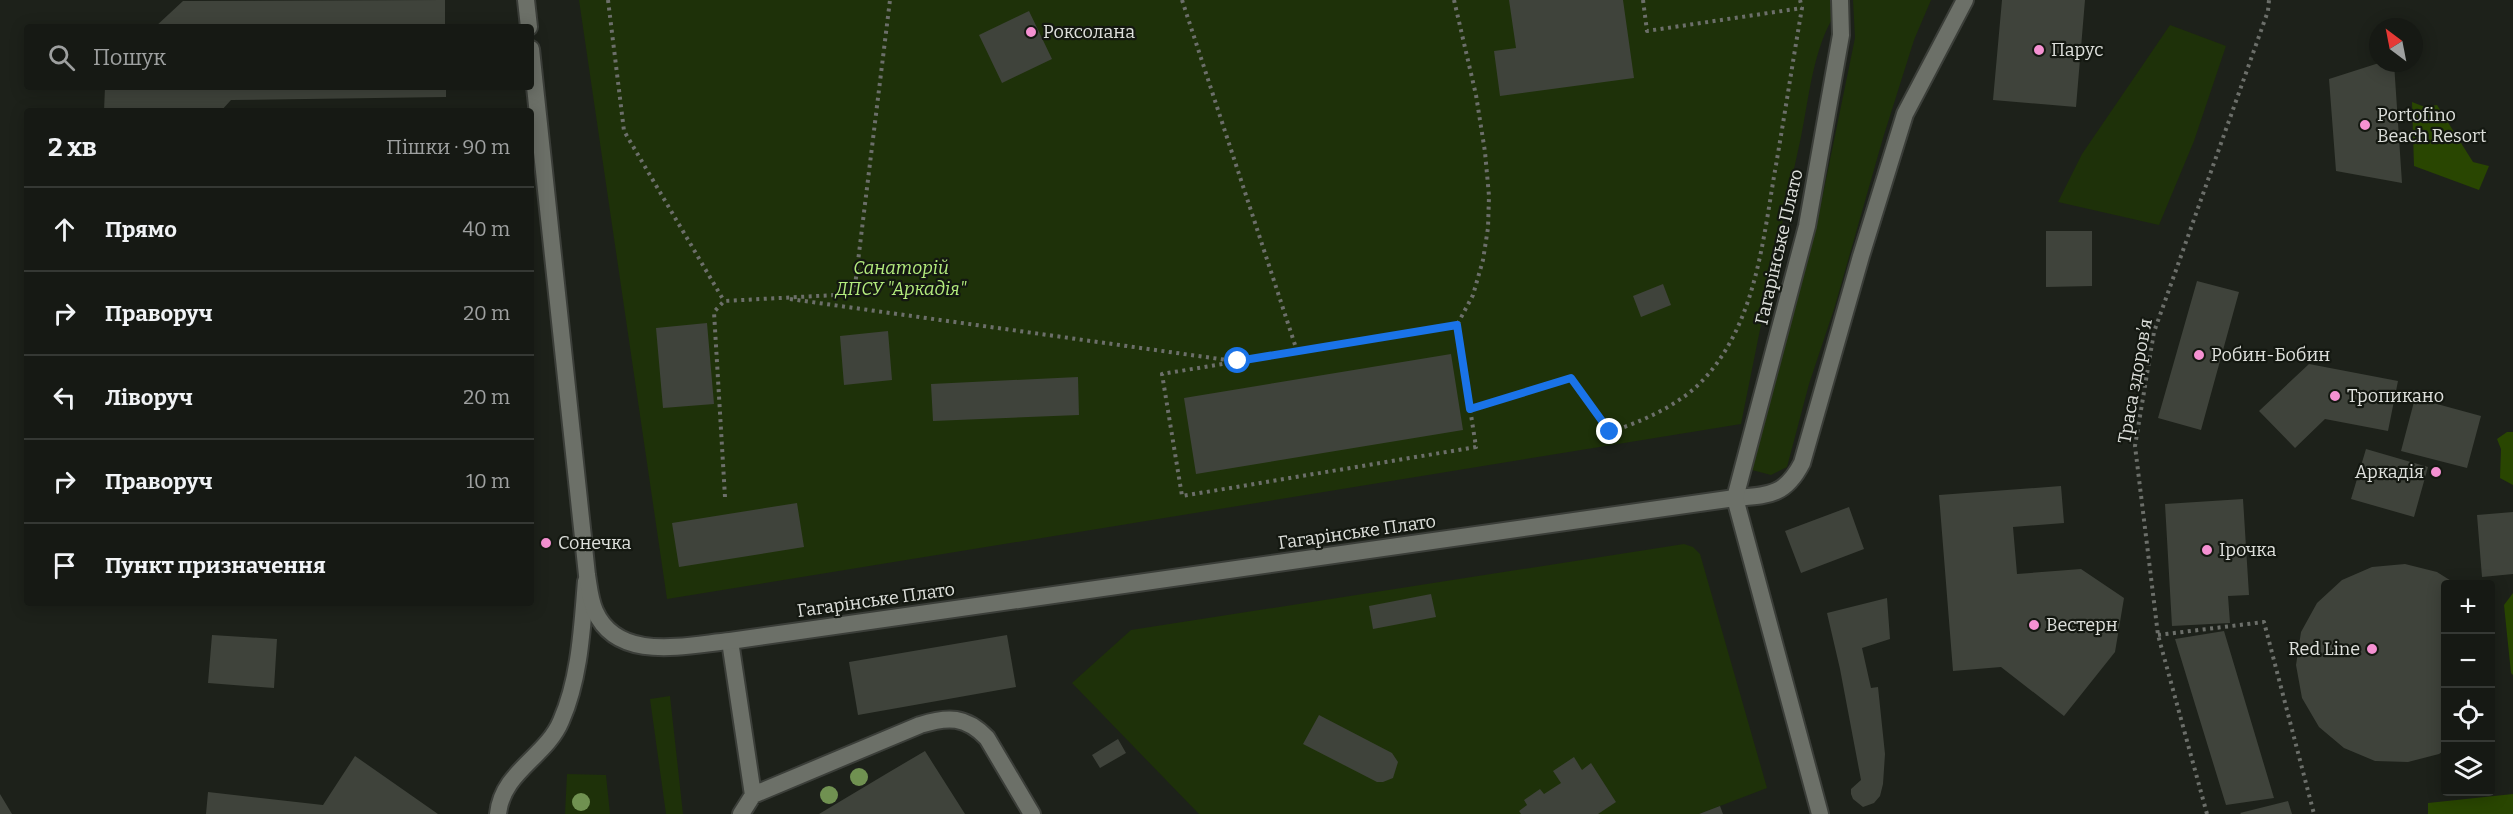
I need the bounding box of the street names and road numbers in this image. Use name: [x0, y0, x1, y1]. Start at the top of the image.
street label: Гагарінське Плато: [1750, 167, 1808, 327]
street label: Траса здоров’я: [2113, 317, 2157, 445]
street label: Гагарінське Плато: [1277, 510, 1437, 554]
street label: Гагарінське Плато: [796, 578, 956, 622]

